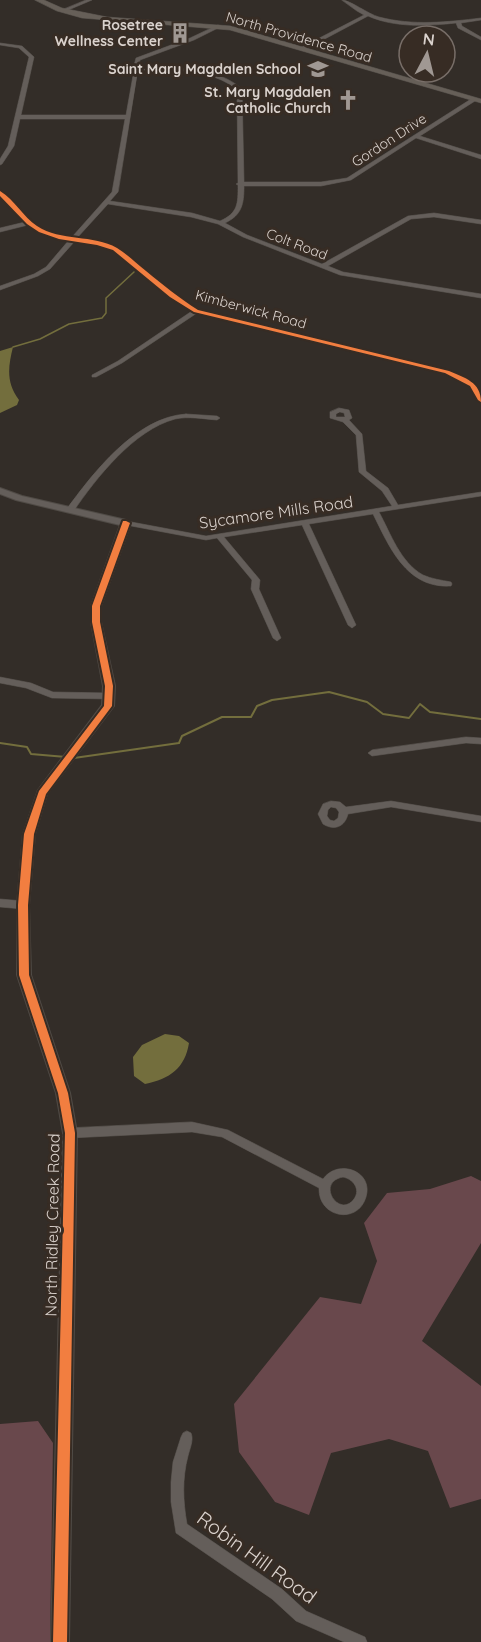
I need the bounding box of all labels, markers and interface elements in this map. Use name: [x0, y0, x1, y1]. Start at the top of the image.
street label: North Providence Road: [224, 8, 374, 66]
place label: Rosetree Wellness Center: [55, 16, 163, 50]
building icon: Rosetree Wellness Center: [168, 21, 192, 45]
north arrow: [397, 24, 457, 84]
text: N: [422, 28, 436, 50]
school or university icon: Saint Mary Magdalen School: [306, 57, 330, 81]
place label: Saint Mary Magdalen School: [108, 60, 301, 78]
place label: St. Mary Magdalen Catholic Church: [204, 83, 331, 117]
church icon: St. Mary Magdalen Catholic Church: [336, 88, 360, 112]
street label: Gordon Drive: [348, 109, 430, 171]
street label: Colt Road: [264, 224, 330, 264]
street label: Kimberwick Road: [193, 285, 309, 333]
street label: Sycamore Mills Road: [198, 491, 354, 533]
street label: North Ridley Creek Road: [40, 1133, 64, 1317]
street label: Robin Hill Road: [192, 1505, 322, 1609]

